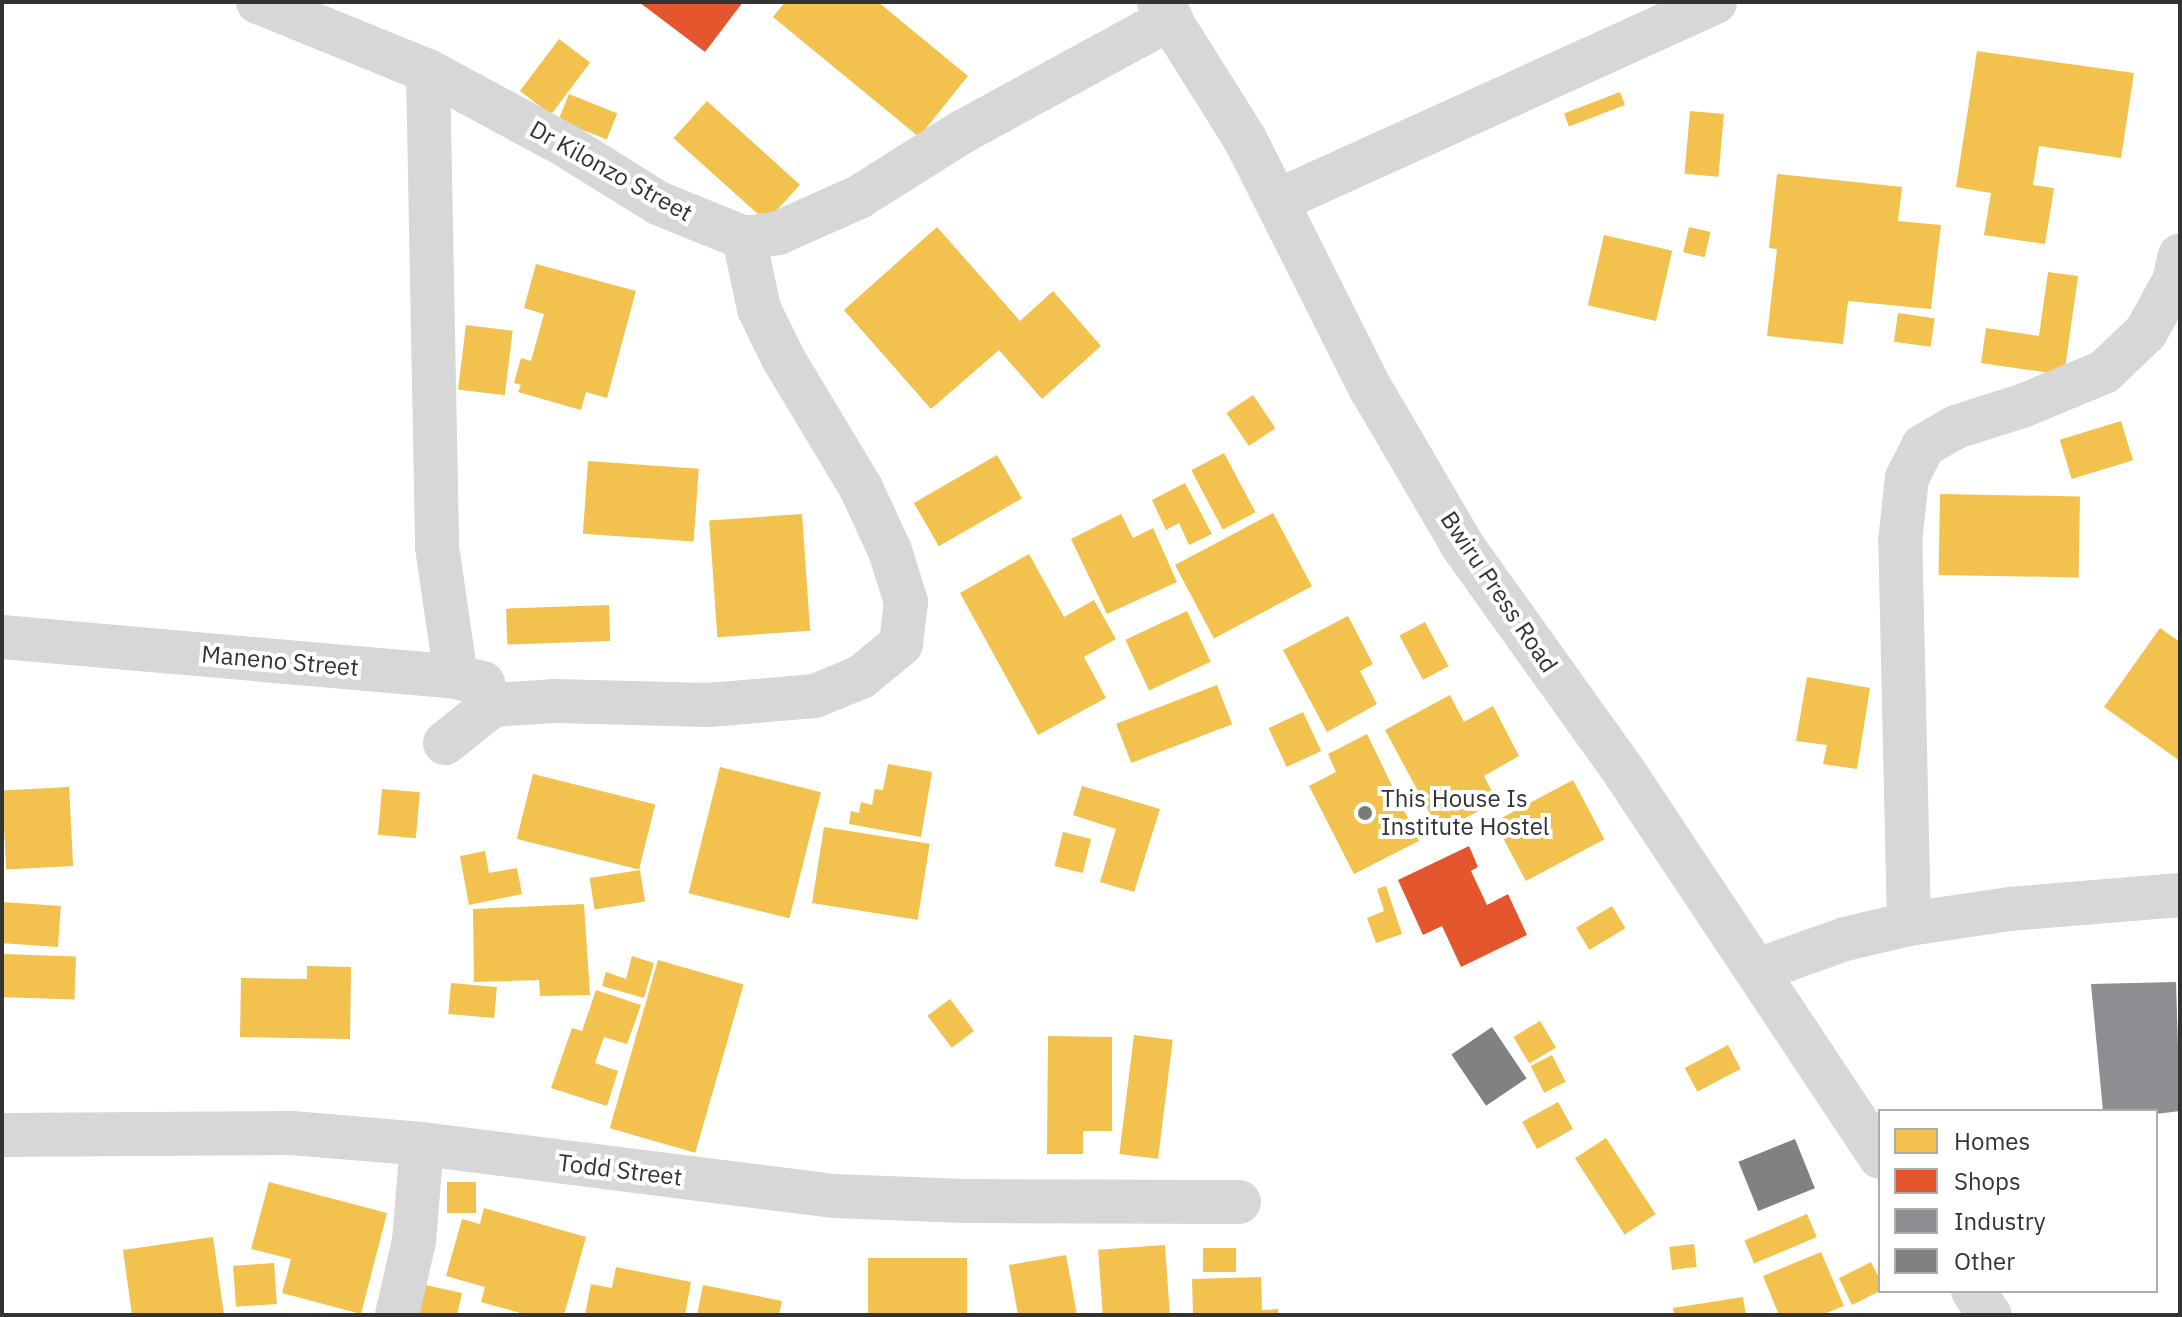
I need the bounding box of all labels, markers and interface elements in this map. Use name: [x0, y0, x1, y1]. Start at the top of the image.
street label: Dr Kilonzo Street: [525, 114, 697, 228]
street label: Bwiru Press Road: [1434, 506, 1564, 678]
street label: Maneno Street: [200, 640, 360, 682]
place label: This House Is Institute Hostel: [1381, 785, 1549, 841]
marker: This House Is Institute Hostel: [1356, 804, 1374, 822]
legend: [1878, 1109, 2158, 1293]
text: Homes: [1954, 1125, 2030, 1157]
street label: Todd Street: [556, 1148, 684, 1192]
text: Shops: [1954, 1165, 2021, 1197]
text: Industry: [1954, 1205, 2046, 1237]
text: Other: [1954, 1245, 2015, 1277]

